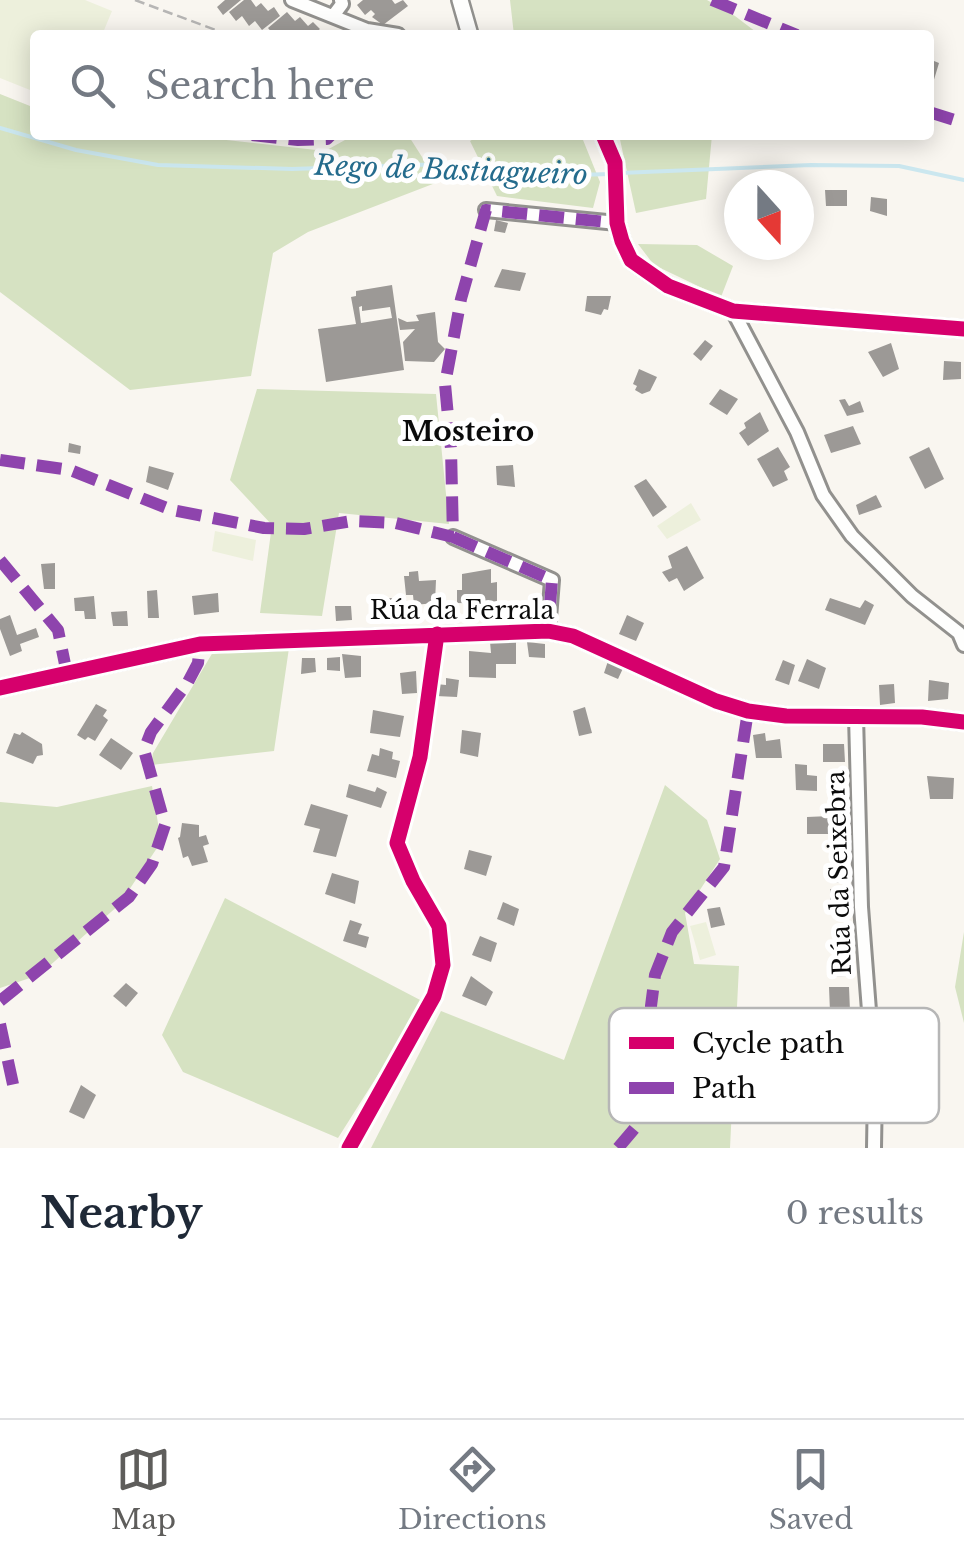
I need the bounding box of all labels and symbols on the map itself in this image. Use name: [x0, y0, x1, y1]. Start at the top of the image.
water label: Rego de Bastiagueiro: [313, 148, 588, 192]
north arrow: [724, 170, 814, 260]
district label: Mosteiro: [402, 414, 534, 449]
street label: Rúa da Ferrala: [370, 595, 554, 626]
street label: Rúa da Seixebra: [820, 770, 858, 976]
legend: [609, 1008, 939, 1123]
text: Cycle path: [692, 1026, 844, 1061]
text: Path: [692, 1071, 756, 1106]

